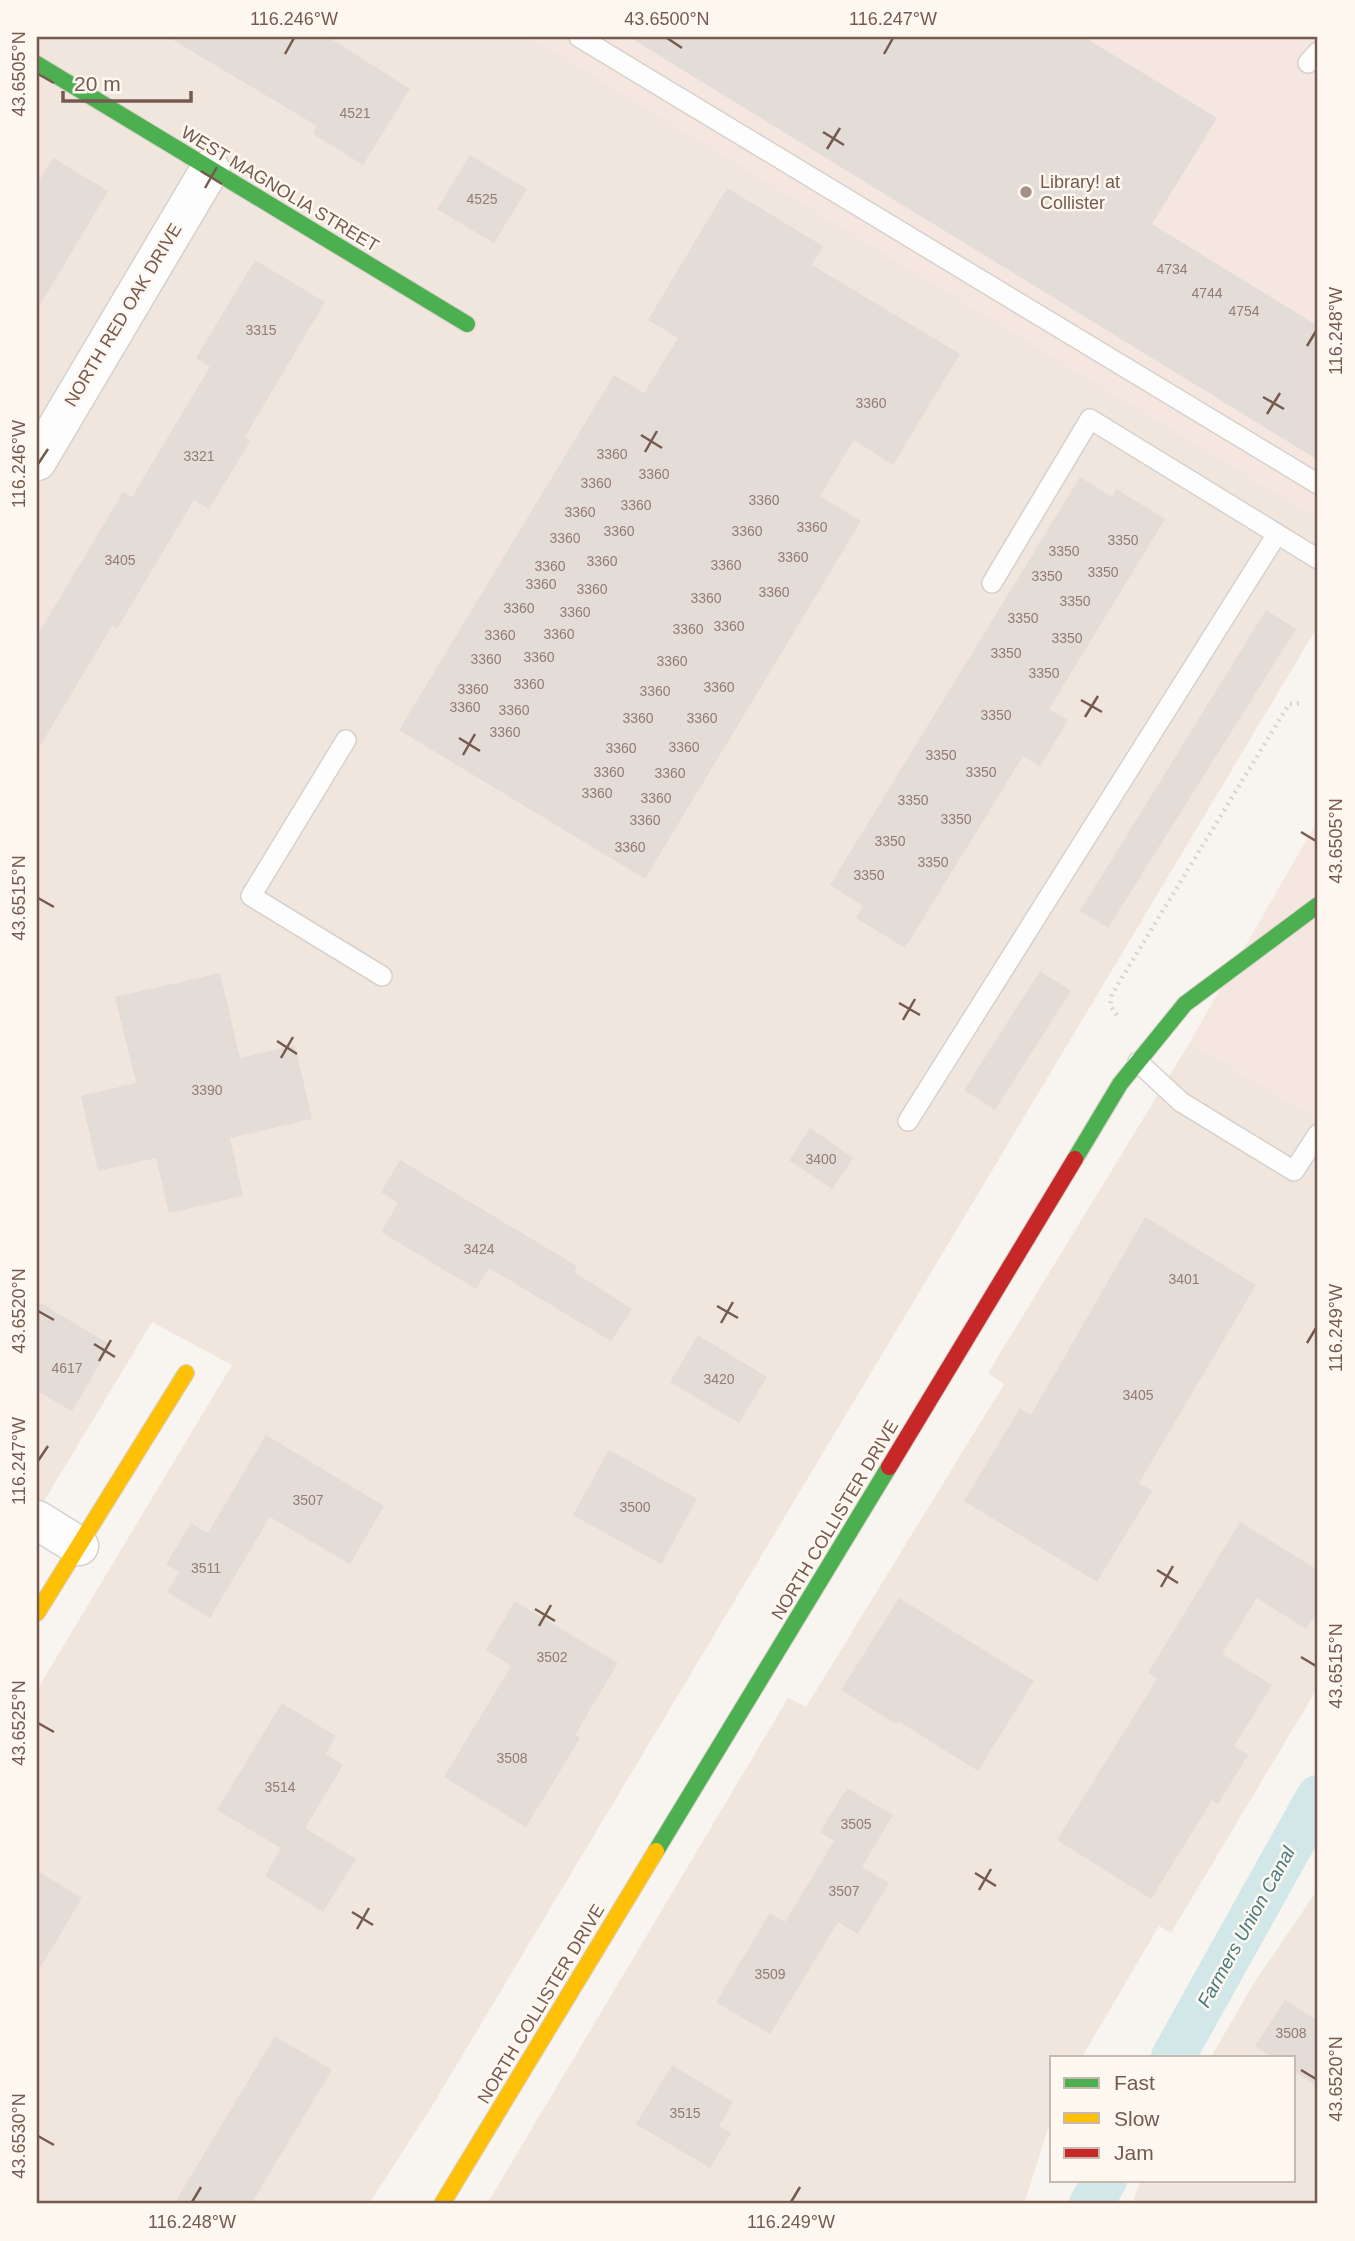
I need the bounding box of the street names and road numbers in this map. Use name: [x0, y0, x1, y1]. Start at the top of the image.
street label: WEST MAGNOLIA STREET: [178, 122, 382, 256]
street label: NORTH RED OAK DRIVE: [60, 220, 186, 410]
street label: NORTH COLLISTER DRIVE: [768, 1417, 902, 1623]
street label: NORTH COLLISTER DRIVE: [474, 1901, 608, 2107]

